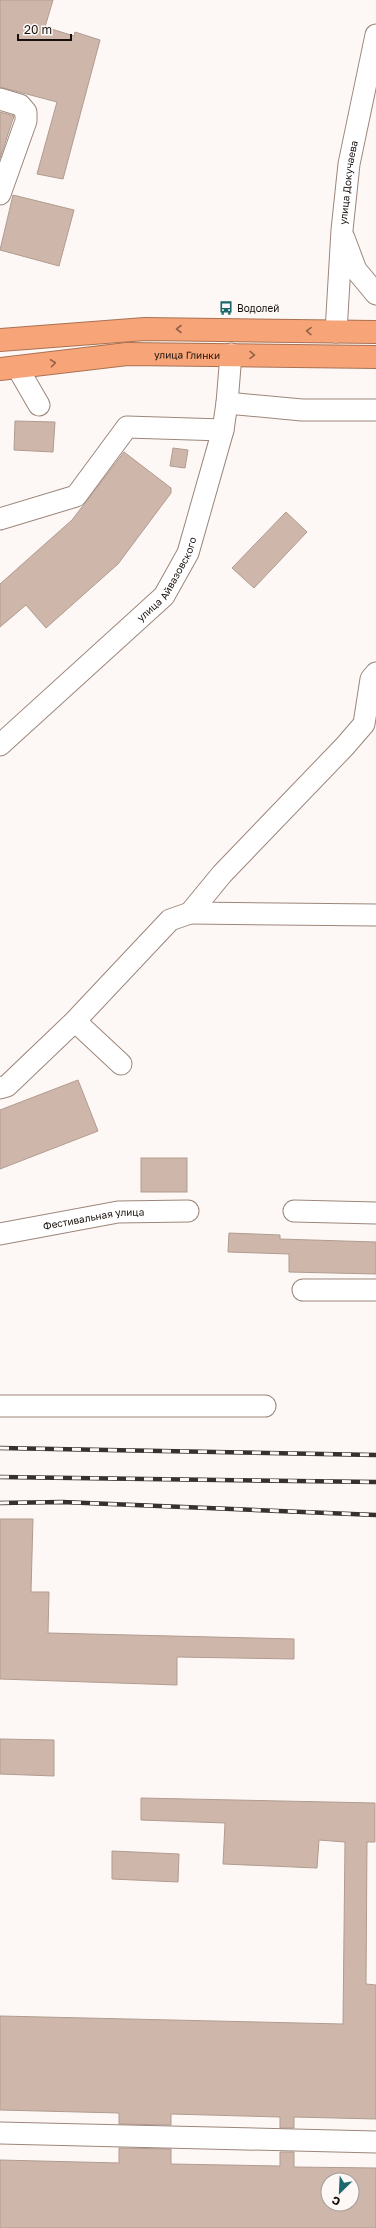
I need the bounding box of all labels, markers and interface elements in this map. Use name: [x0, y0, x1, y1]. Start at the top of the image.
scale bar: [18, 16, 71, 42]
text: 20 m: [24, 22, 52, 37]
street label: улица Докучаева: [337, 139, 360, 225]
bus stop icon: Водолей: [218, 300, 234, 316]
place label: Водолей: [237, 302, 279, 314]
one-way arrow: [176, 325, 182, 333]
one-way arrow: [306, 327, 312, 335]
street label: улица Глинки: [154, 348, 220, 361]
one-way arrow: [249, 351, 255, 359]
one-way arrow: [50, 359, 56, 368]
street label: улица Айвазовского: [134, 536, 198, 624]
street label: Фестивальная улица: [42, 1206, 144, 1232]
north arrow: [320, 2172, 360, 2212]
text: С: [329, 2194, 342, 2209]

